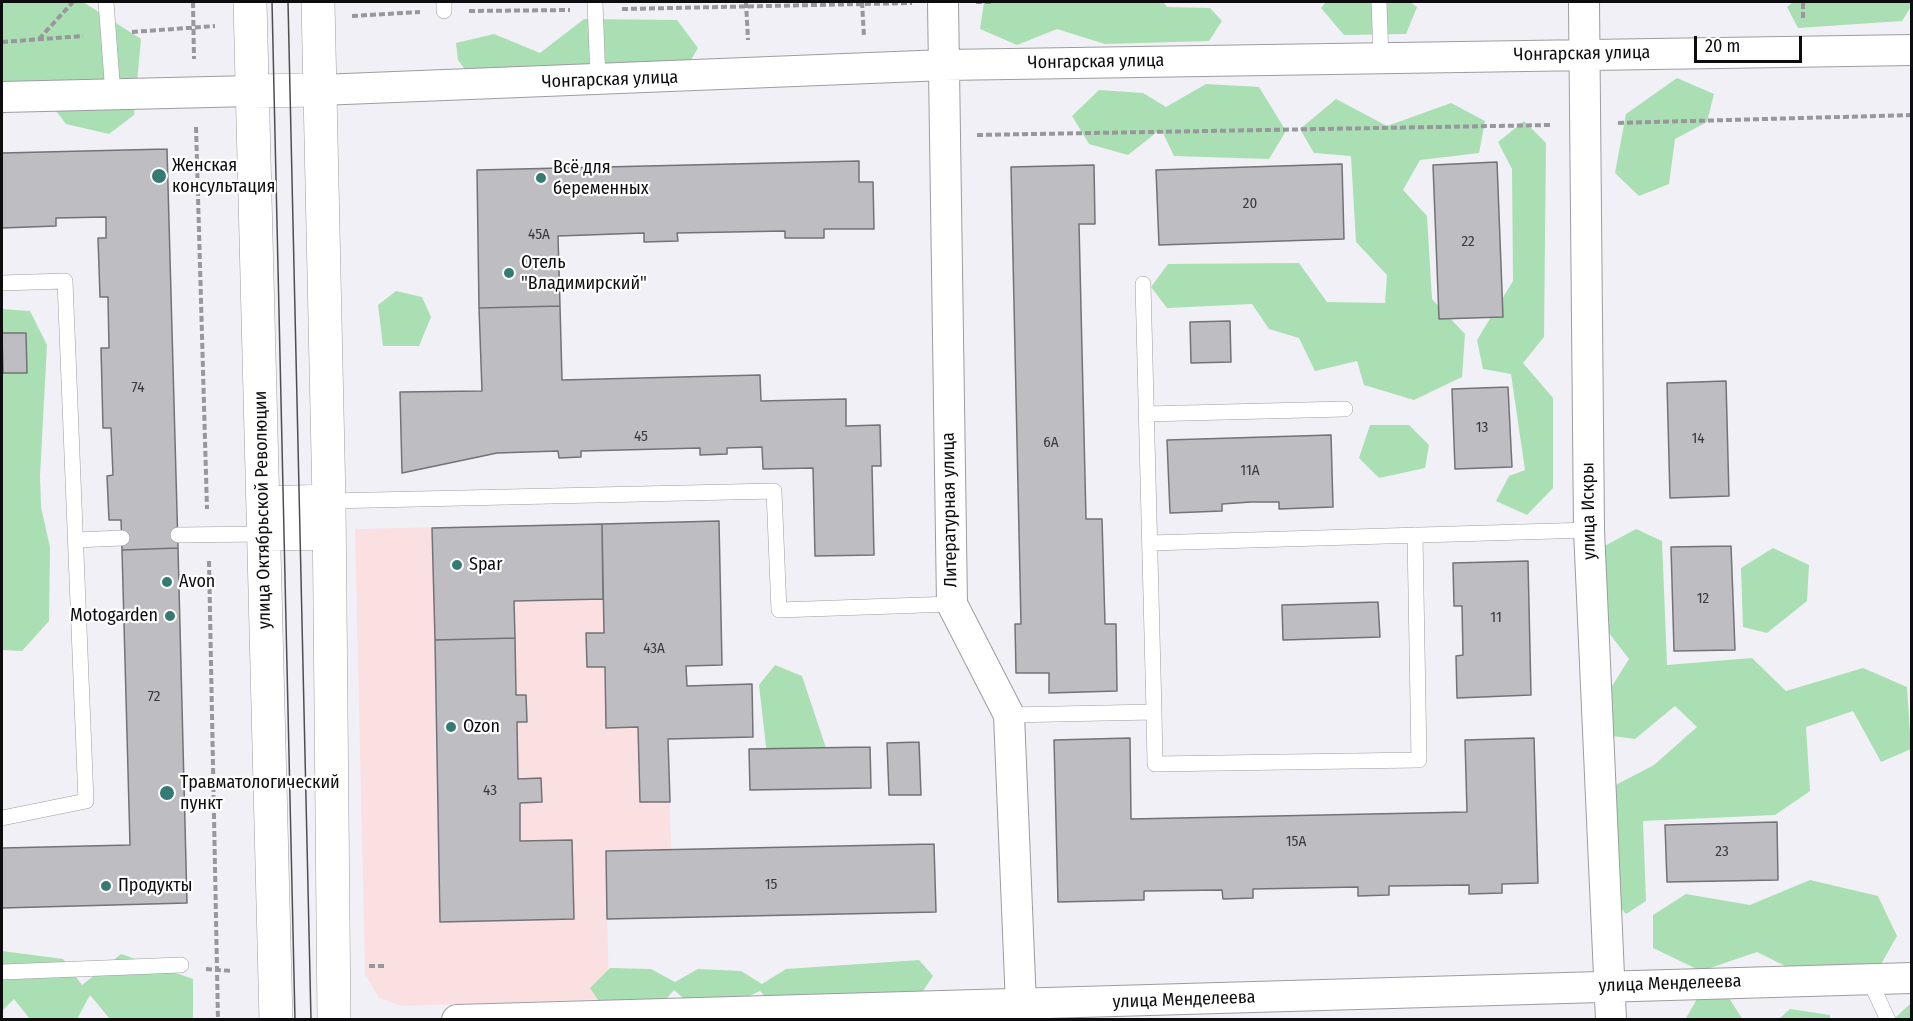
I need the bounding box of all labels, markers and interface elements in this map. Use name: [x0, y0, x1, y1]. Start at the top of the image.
scale bar: [1697, 24, 1805, 62]
text: 20 m: [1705, 35, 1740, 57]
street label: Чонгарская улица: [1514, 42, 1650, 66]
street label: Чонгарская улица: [1028, 50, 1164, 74]
street label: Чонгарская улица: [541, 67, 679, 93]
place label: Женская консультация: [172, 155, 275, 198]
place label: Всё для беременных: [553, 157, 649, 200]
marker: Женская консультация: [150, 167, 168, 185]
marker: Всё для беременных: [534, 171, 548, 185]
house number: 20: [1243, 195, 1257, 213]
house number: 45А: [528, 226, 550, 244]
house number: 22: [1461, 233, 1475, 251]
place label: Отель "Владимирский": [521, 252, 647, 294]
marker: Отель "Владимирский": [502, 266, 516, 280]
house number: 74: [132, 379, 144, 397]
street label: улица Октябрьской Революции: [250, 391, 276, 629]
house number: 13: [1476, 419, 1488, 437]
house number: 45: [634, 428, 648, 446]
house number: 14: [1691, 430, 1705, 448]
street label: Литературная улица: [938, 432, 962, 588]
house number: 6А: [1043, 434, 1059, 452]
house number: 11А: [1240, 462, 1260, 480]
street label: улица Искры: [1577, 462, 1601, 560]
place label: Spar: [469, 554, 502, 576]
marker: Spar: [450, 558, 464, 572]
place label: Avon: [179, 571, 215, 593]
marker: Avon: [160, 575, 174, 589]
house number: 12: [1697, 590, 1709, 608]
place label: Motogarden: [70, 605, 158, 627]
marker: Motogarden: [163, 609, 177, 623]
house number: 11: [1490, 609, 1502, 627]
house number: 43А: [643, 640, 665, 658]
house number: 72: [148, 688, 160, 706]
place label: Ozon: [463, 716, 500, 738]
marker: Ozon: [444, 720, 458, 734]
place label: Травматологический пункт: [180, 772, 340, 814]
house number: 43: [483, 782, 497, 800]
marker: Травматологический пункт: [158, 784, 176, 802]
house number: 15А: [1286, 833, 1306, 851]
house number: 23: [1715, 843, 1729, 861]
place label: Продукты: [118, 875, 193, 897]
house number: 15: [765, 876, 777, 894]
marker: Продукты: [99, 879, 113, 893]
street label: улица Менделеева: [1598, 971, 1742, 997]
street label: улица Менделеева: [1112, 987, 1256, 1013]

